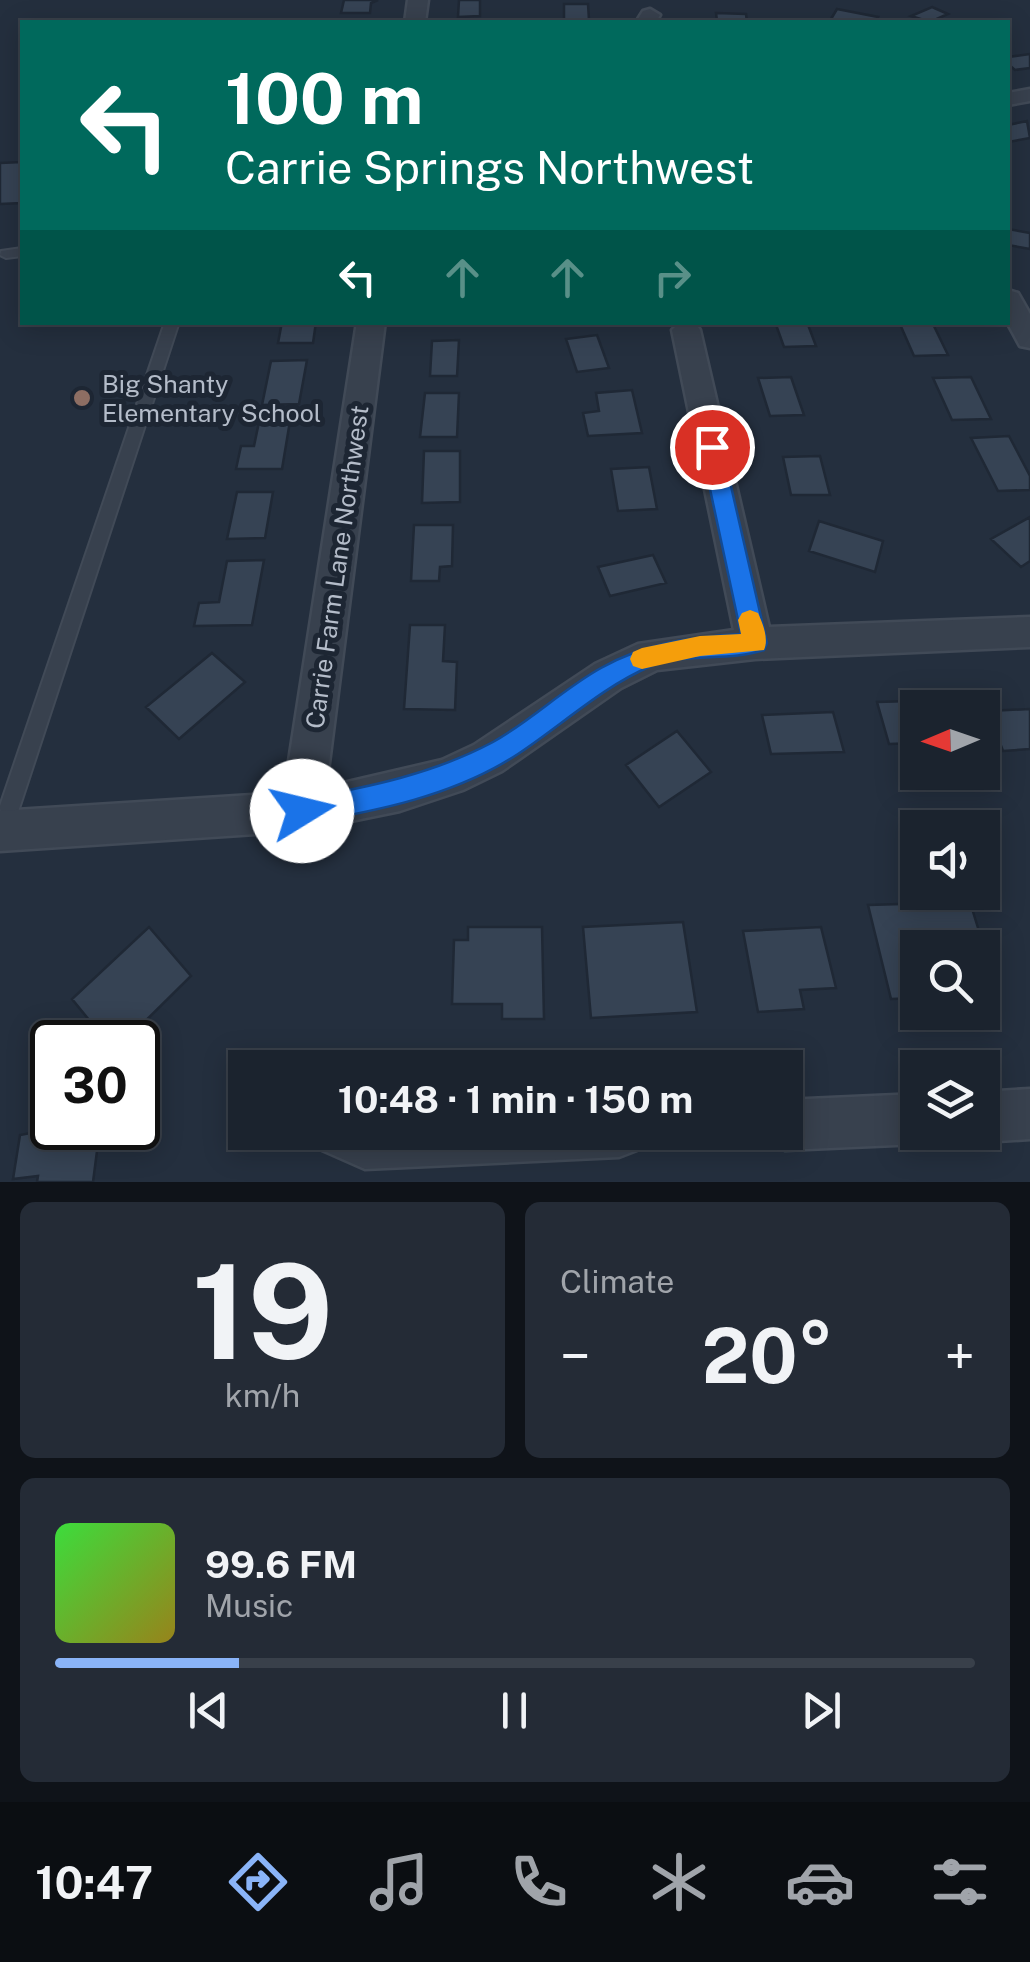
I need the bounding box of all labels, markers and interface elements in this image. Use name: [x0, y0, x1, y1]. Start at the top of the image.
text: 100 m: [225, 57, 423, 140]
icon: left: [60, 60, 190, 190]
text: Carrie Springs Northwest: [225, 141, 754, 194]
icon: left: [330, 250, 385, 305]
icon: ahead: [435, 250, 490, 305]
icon: ahead: [540, 250, 595, 305]
icon: right: [645, 250, 700, 305]
place label: Big Shanty Elementary School: [102, 369, 321, 428]
marker: Big Shanty Elementary School: [71, 387, 93, 409]
street label: Carrie Farm Lane Northwest: [299, 403, 375, 731]
pin: [670, 405, 755, 490]
icon: arrive: [685, 420, 740, 475]
north arrow: [900, 690, 1000, 790]
map controls: [900, 690, 1000, 1150]
position arrow: [250, 759, 354, 863]
button: sound: [900, 810, 1000, 910]
button: search: [900, 930, 1000, 1030]
speed limit sign: 30: [30, 1020, 160, 1150]
button: layers: [900, 1050, 1000, 1150]
text: 10:48 · 1 min · 150 m: [338, 1077, 693, 1122]
text: 19: [192, 1236, 333, 1388]
text: Climate: [560, 1263, 674, 1300]
text: 20°: [702, 1312, 833, 1400]
text: −: [560, 1324, 591, 1388]
text: +: [944, 1324, 975, 1388]
text: km/h: [225, 1377, 300, 1414]
text: 99.6 FM: [205, 1542, 357, 1587]
text: Music: [205, 1587, 293, 1624]
icon: previous: [181, 1683, 236, 1738]
icon: pause: [487, 1683, 542, 1738]
icon: next: [794, 1683, 849, 1738]
icon: directions: [223, 1847, 293, 1917]
icon: music: [364, 1847, 434, 1917]
icon: phone: [504, 1847, 574, 1917]
icon: climate: [644, 1847, 714, 1917]
icon: car: [785, 1847, 855, 1917]
icon: filters: [925, 1847, 995, 1917]
text: 10:47: [35, 1856, 153, 1909]

